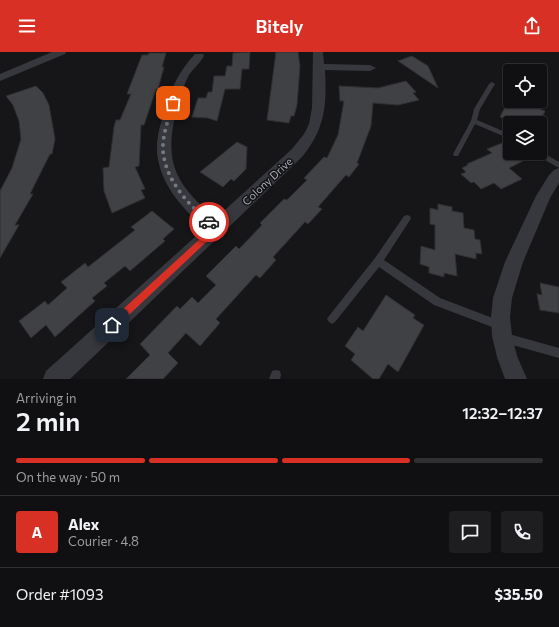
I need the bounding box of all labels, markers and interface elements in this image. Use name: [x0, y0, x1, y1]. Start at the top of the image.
icon: menu: [16, 15, 38, 37]
text: Bitely: [255, 15, 304, 37]
icon: share: [521, 15, 543, 37]
map controls: [503, 64, 547, 160]
button: locate: [503, 64, 547, 108]
pin: [156, 86, 190, 120]
icon: bag: [162, 92, 184, 114]
button: layers: [503, 116, 547, 160]
street label: Colony Drive: [239, 154, 295, 208]
courier: [189, 202, 229, 242]
icon: car: [198, 211, 220, 233]
pin: [95, 308, 129, 342]
icon: home: [101, 314, 123, 336]
text: Arriving in: [16, 390, 76, 406]
text: 12:32–12:37: [462, 404, 543, 422]
text: 2 min: [16, 405, 80, 436]
text: On the way · 50 m: [16, 469, 120, 485]
button: chat: [449, 511, 491, 553]
button: phone: [501, 511, 543, 553]
text: Alex: [68, 515, 99, 533]
text: A: [32, 523, 42, 541]
text: Courier · 4.8: [68, 533, 139, 549]
text: Order #1093: [16, 585, 104, 603]
text: $35.50: [494, 585, 543, 603]

